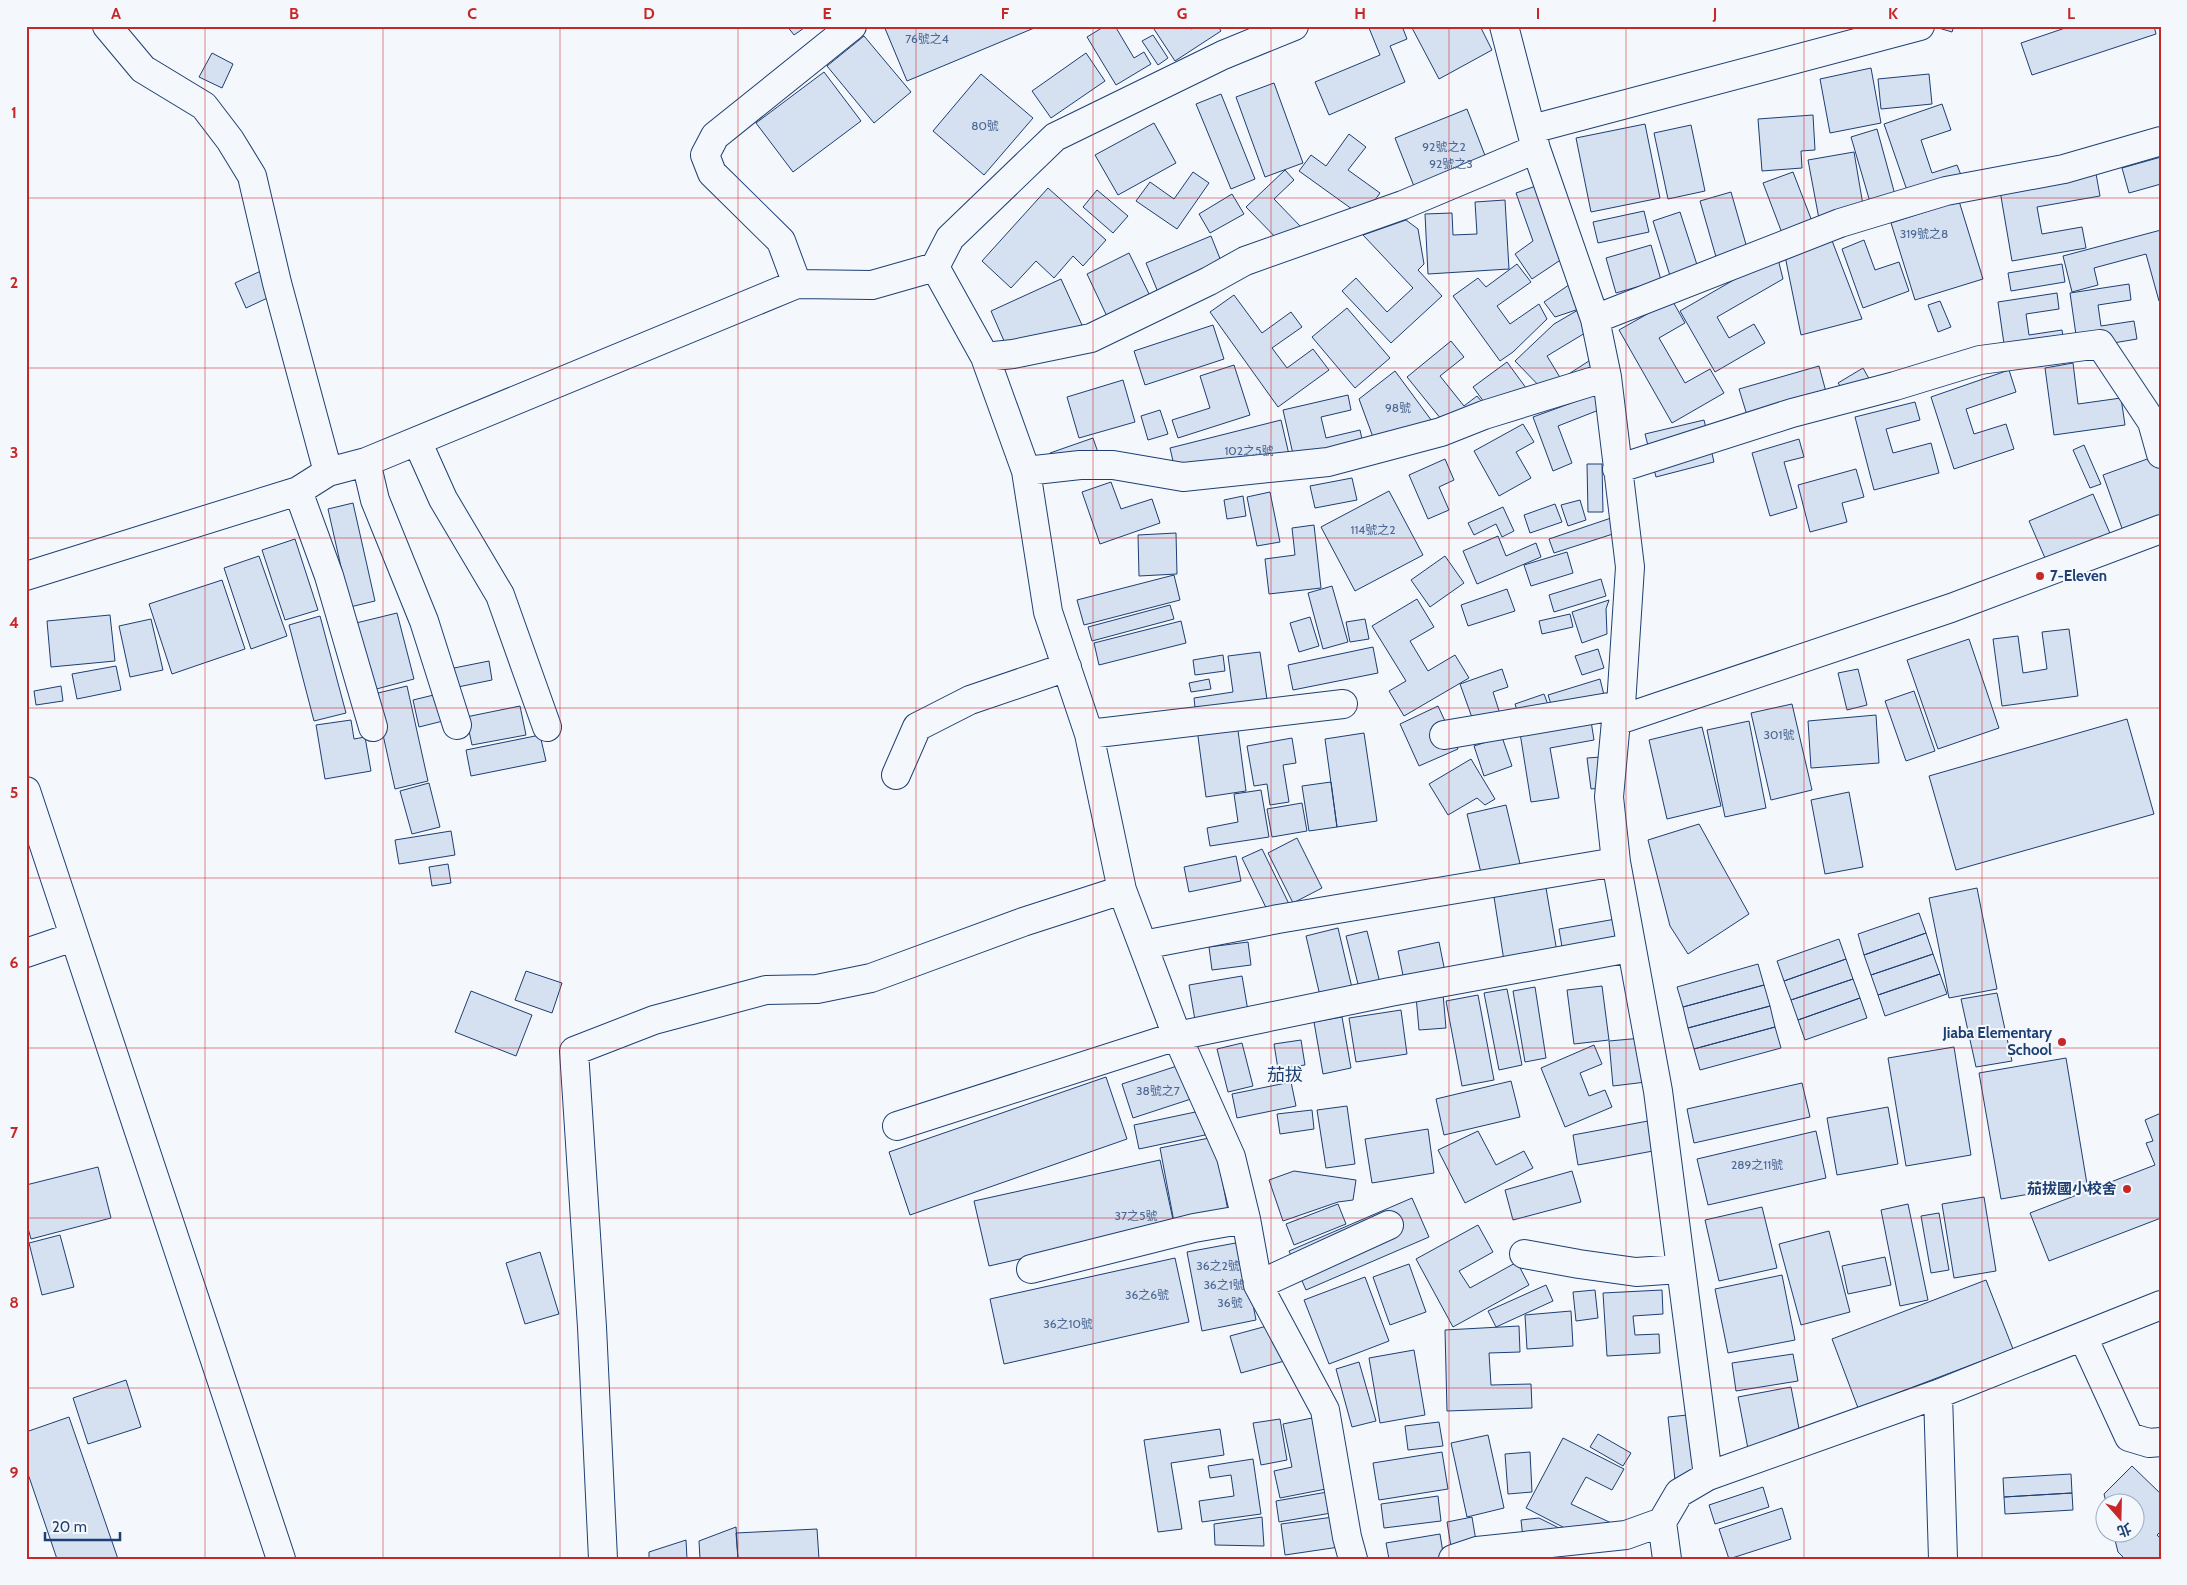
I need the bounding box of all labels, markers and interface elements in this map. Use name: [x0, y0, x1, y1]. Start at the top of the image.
text: A: [111, 4, 121, 23]
text: B: [289, 4, 299, 23]
text: C: [467, 4, 477, 23]
text: D: [643, 4, 655, 23]
text: E: [822, 4, 832, 23]
text: F: [1001, 4, 1010, 23]
text: G: [1177, 4, 1187, 23]
text: H: [1354, 4, 1366, 23]
text: I: [1536, 4, 1540, 23]
text: J: [1712, 4, 1717, 23]
text: K: [1888, 4, 1898, 23]
text: L: [2067, 4, 2075, 23]
house number: 76號之4: [905, 31, 949, 46]
text: 1: [11, 103, 17, 122]
house number: 80號: [971, 118, 999, 133]
house number: 92號之2: [1422, 139, 1466, 154]
house number: 92號之3: [1429, 156, 1473, 171]
house number: 319號之8: [1900, 226, 1948, 241]
text: 2: [10, 273, 18, 292]
house number: 98號: [1385, 400, 1411, 415]
text: 3: [10, 443, 18, 462]
house number: 102之5號: [1224, 443, 1274, 458]
house number: 114號之2: [1350, 522, 1396, 537]
place label: 7-Eleven: [2050, 567, 2107, 585]
marker: 7-Eleven: [2034, 570, 2046, 582]
text: 4: [9, 613, 19, 632]
house number: 301號: [1764, 727, 1794, 742]
text: 5: [10, 783, 18, 802]
text: 6: [10, 953, 19, 972]
place label: Jiaba Elementary School: [1942, 1024, 2053, 1059]
marker: Jiaba Elementary School: [2056, 1036, 2068, 1048]
district label: 茄拔: [1267, 1064, 1303, 1086]
house number: 38號之7: [1136, 1083, 1180, 1098]
text: 7: [10, 1123, 19, 1142]
house number: 289之11號: [1731, 1157, 1783, 1172]
place label: 茄拔國小校舍: [2027, 1180, 2117, 1198]
marker: 茄拔國小校舍: [2121, 1183, 2133, 1195]
house number: 37之5號: [1114, 1208, 1158, 1223]
house number: 36之2號: [1196, 1258, 1240, 1273]
house number: 36之1號: [1203, 1277, 1245, 1292]
house number: 36之6號: [1125, 1287, 1169, 1302]
text: 8: [9, 1293, 19, 1312]
house number: 36號: [1217, 1295, 1243, 1310]
house number: 36之10號: [1043, 1316, 1093, 1331]
text: 9: [10, 1463, 19, 1482]
north arrow: [2094, 1492, 2144, 1542]
scale bar: [45, 1510, 120, 1542]
text: 20 m: [52, 1518, 87, 1536]
text: 北: [2115, 1519, 2134, 1541]

